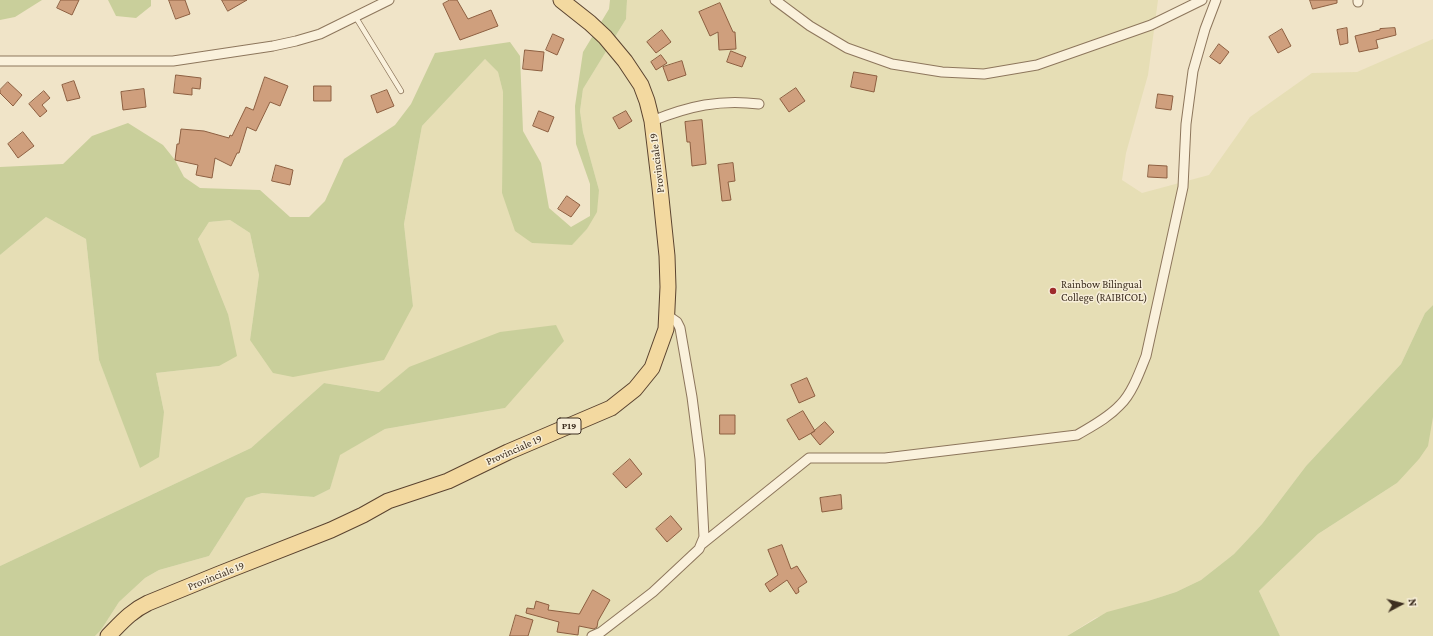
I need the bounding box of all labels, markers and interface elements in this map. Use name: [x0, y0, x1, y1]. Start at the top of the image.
street label: Provinciale 19: [647, 132, 667, 194]
place label: Rainbow Bilingual College (RAIBICOL): [1061, 278, 1147, 304]
marker: Rainbow Bilingual College (RAIBICOL): [1048, 286, 1058, 296]
road number: P19: [557, 418, 581, 434]
street label: Provinciale 19: [484, 432, 544, 468]
street label: Provinciale 19: [186, 559, 246, 593]
north arrow: [1381, 584, 1421, 624]
text: N: [1406, 598, 1419, 607]

